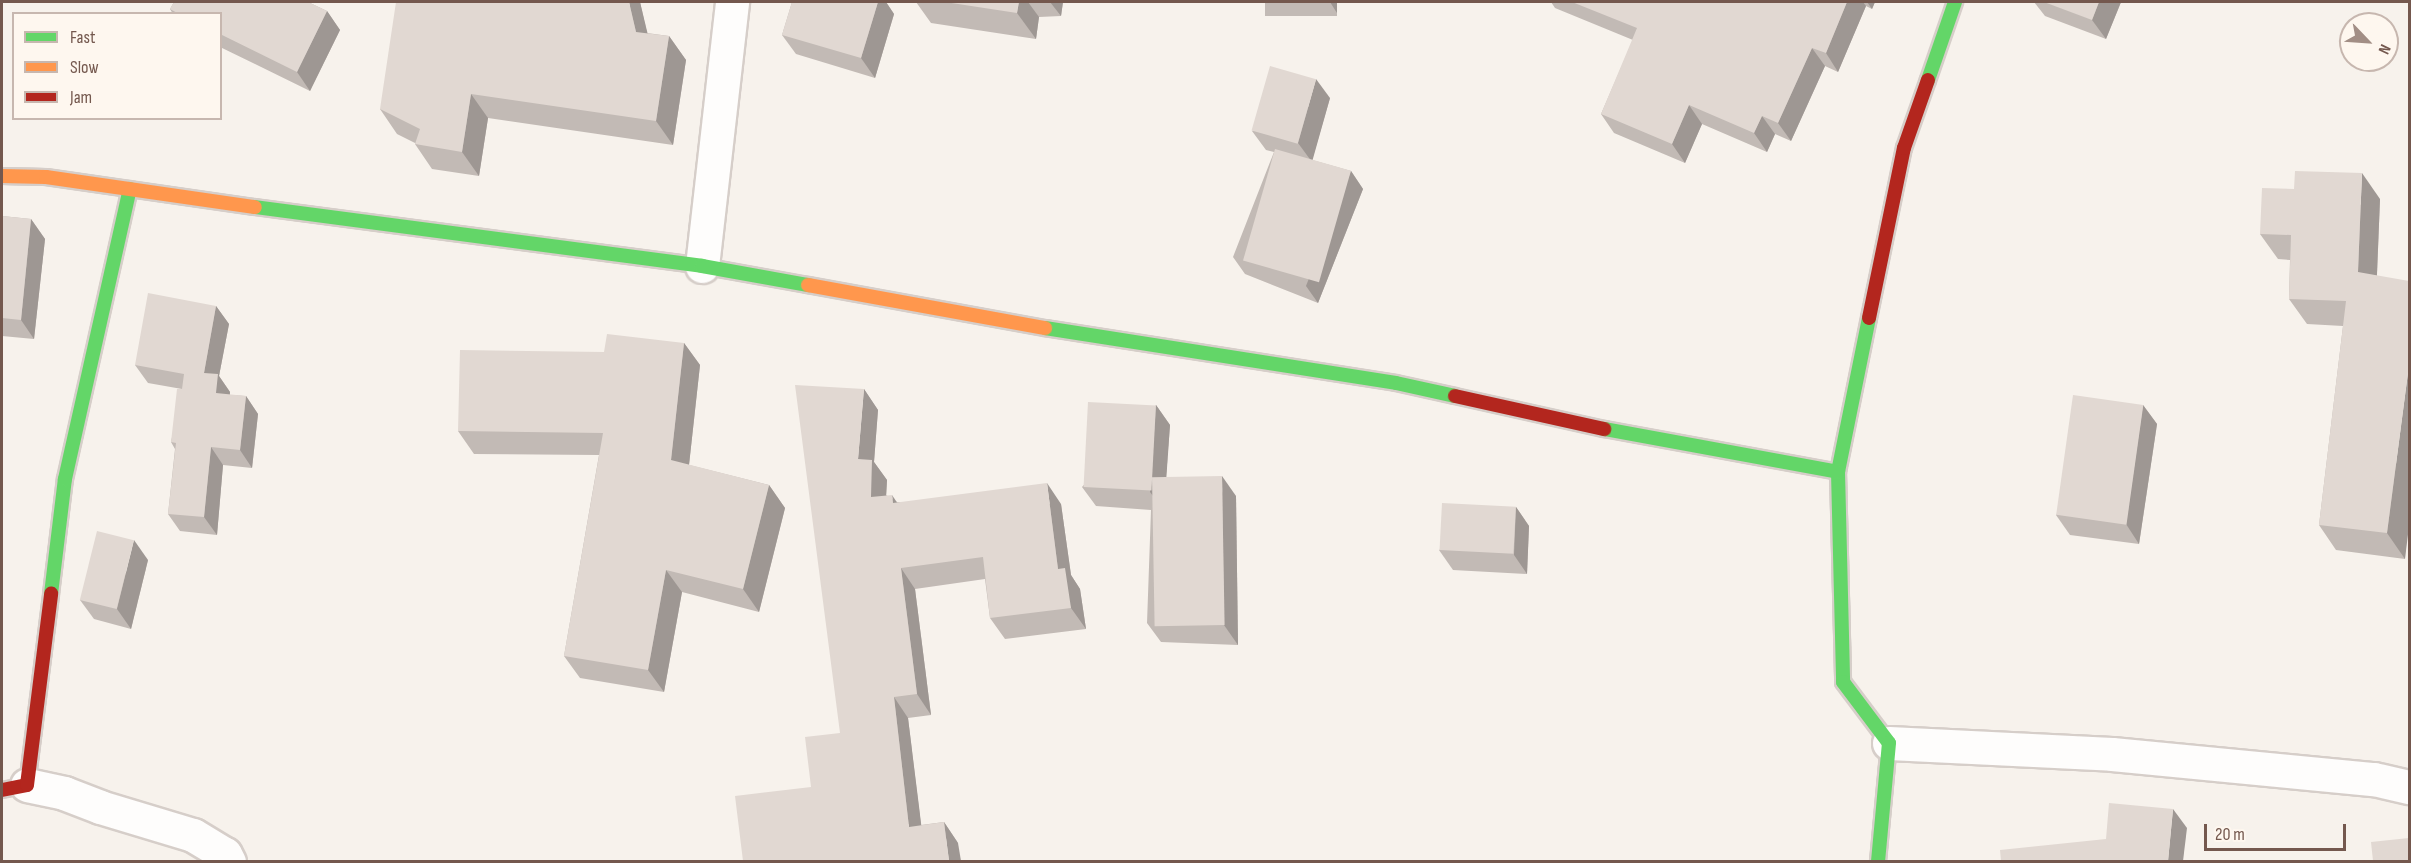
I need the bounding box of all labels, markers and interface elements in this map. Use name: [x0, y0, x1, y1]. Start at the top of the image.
legend: [12, 12, 222, 120]
north arrow: [2339, 12, 2399, 72]
text: Fast: [70, 27, 95, 48]
text: N: [2374, 41, 2394, 57]
text: Slow: [70, 57, 99, 78]
text: Jam: [70, 87, 92, 108]
scale bar: [2207, 812, 2350, 850]
text: 20 m: [2215, 824, 2245, 845]

